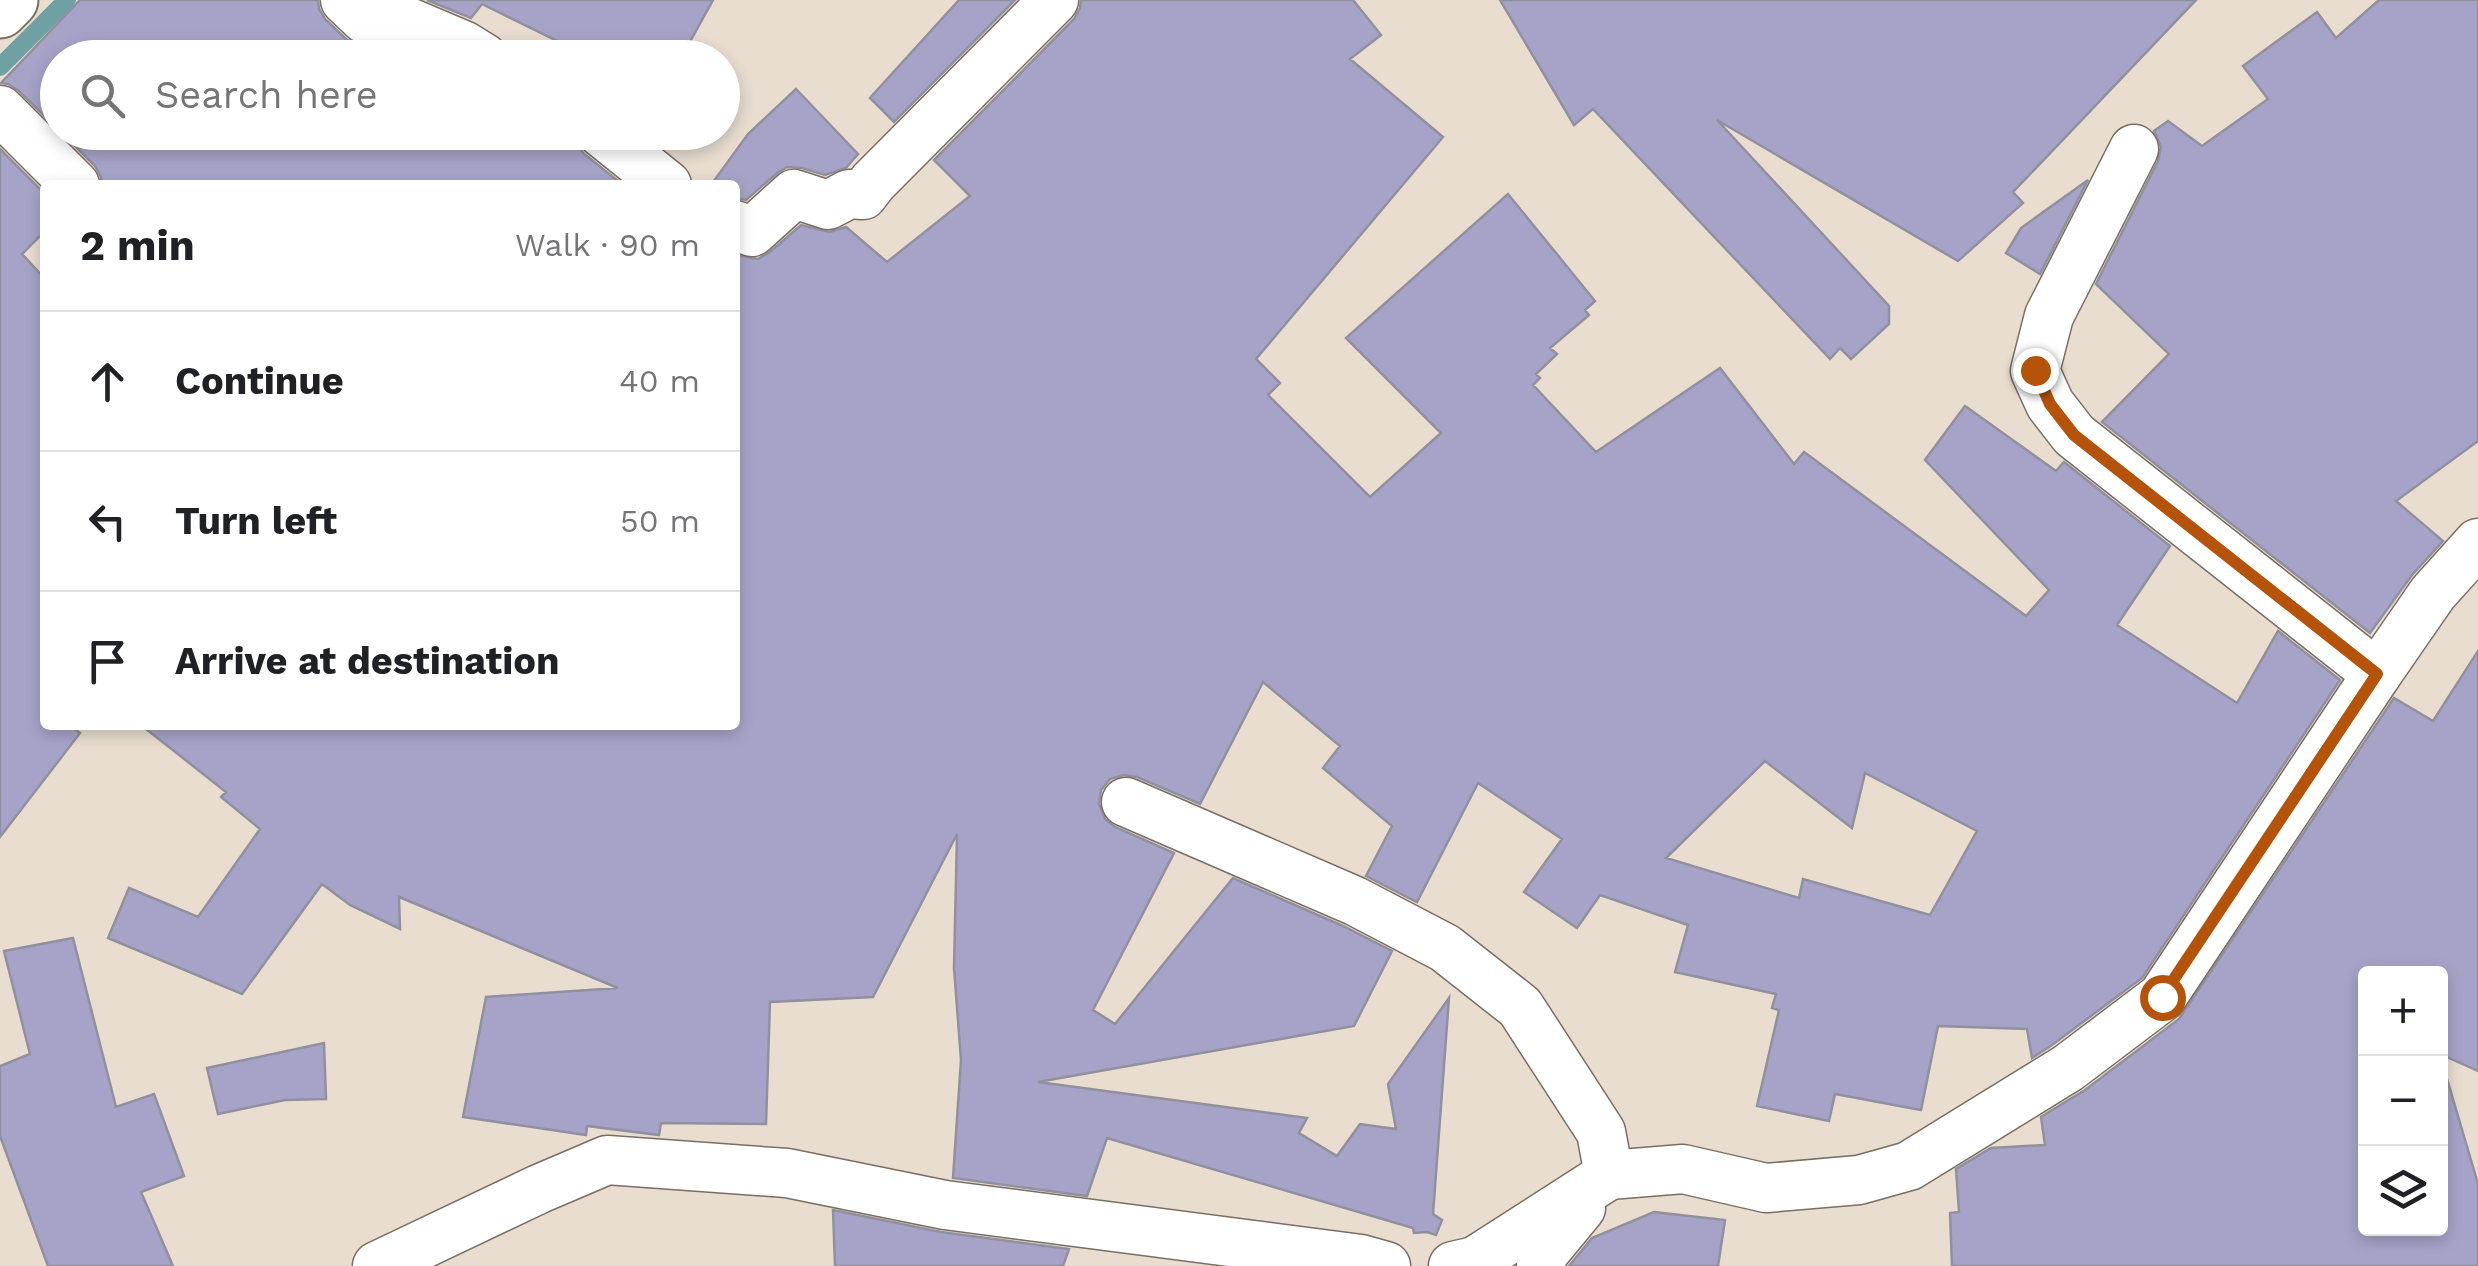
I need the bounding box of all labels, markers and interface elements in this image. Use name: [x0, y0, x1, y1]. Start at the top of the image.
search box: [40, 40, 740, 150]
icon: search: [75, 68, 130, 123]
text: Search here: [155, 73, 378, 117]
text: 2 min: [80, 221, 195, 270]
text: Walk · 90 m: [515, 226, 700, 264]
route end: [2013, 348, 2059, 394]
icon: ahead: [80, 354, 135, 409]
text: Continue: [175, 359, 344, 403]
text: 40 m: [619, 362, 700, 400]
icon: left: [80, 494, 135, 549]
text: Turn left: [175, 499, 337, 543]
text: 50 m: [620, 502, 700, 540]
icon: arrive: [80, 634, 135, 689]
text: Arrive at destination: [175, 639, 560, 683]
map controls: [2358, 966, 2448, 1236]
button: +: [2358, 966, 2448, 1056]
route start: [2140, 975, 2186, 1021]
button: −: [2358, 1056, 2448, 1146]
button: layers: [2358, 1146, 2448, 1236]

